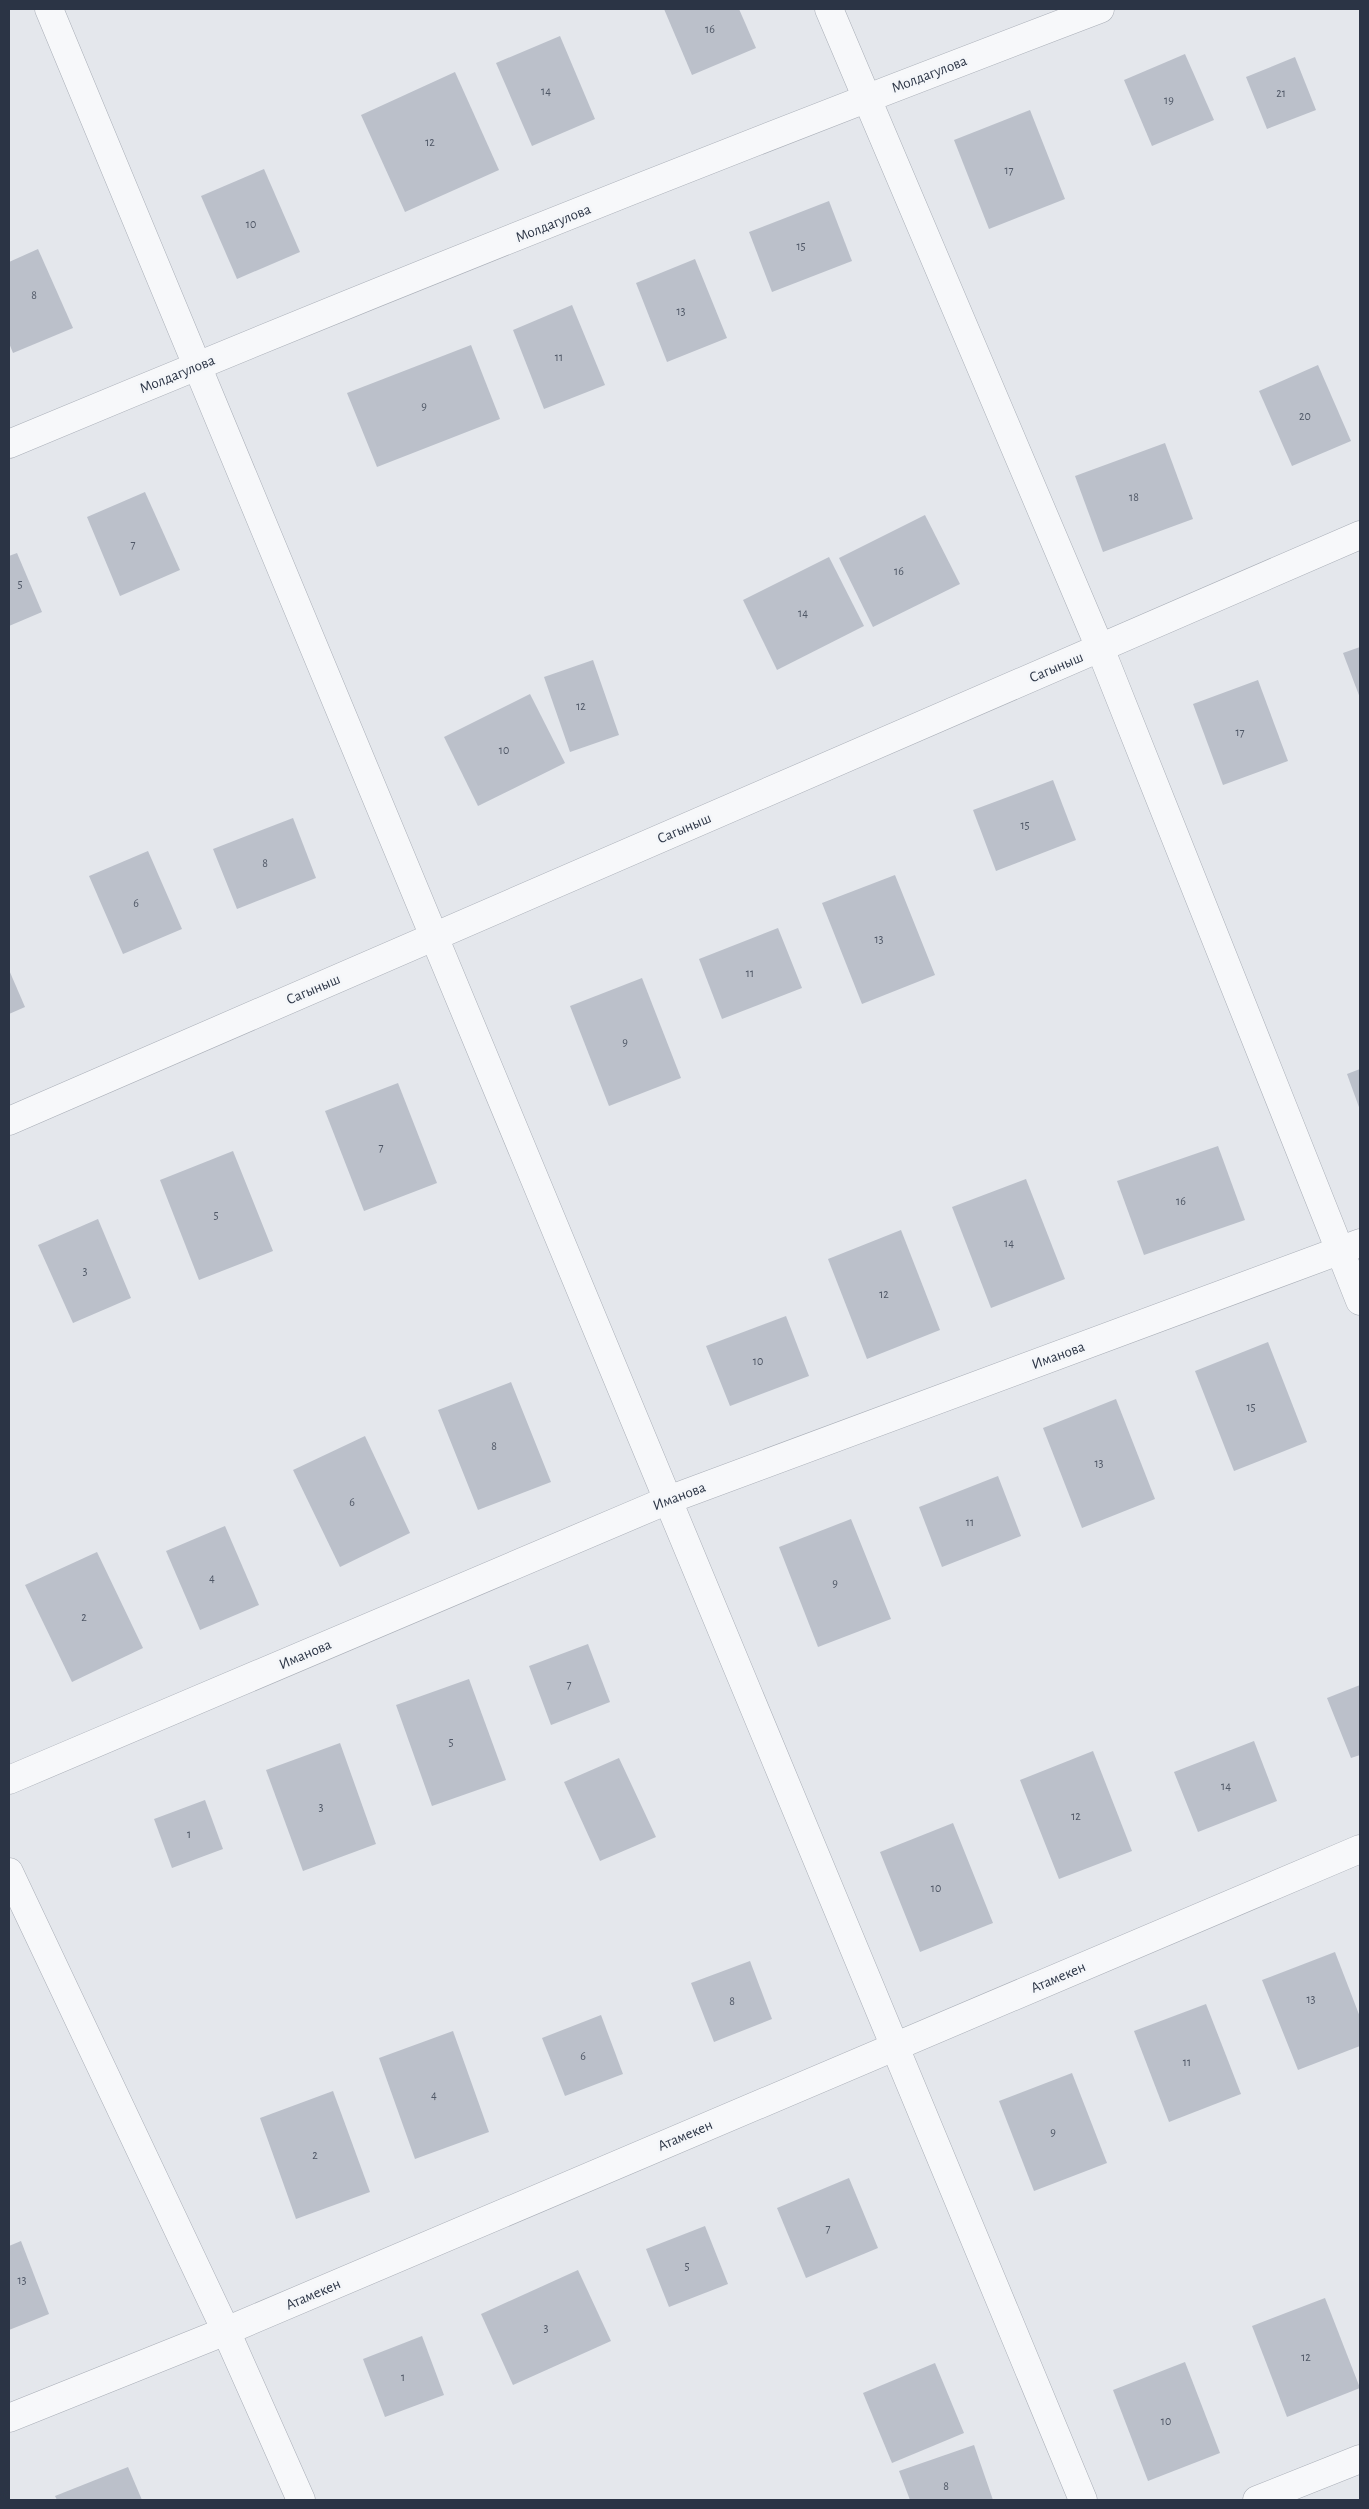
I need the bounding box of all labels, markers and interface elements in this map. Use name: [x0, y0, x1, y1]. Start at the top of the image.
house number: 16: [705, 23, 715, 35]
street label: Молдагулова: [889, 53, 969, 96]
house number: 14: [541, 85, 551, 97]
house number: 21: [1276, 87, 1286, 99]
house number: 19: [1164, 94, 1174, 106]
house number: 12: [425, 136, 435, 148]
house number: 17: [1004, 164, 1014, 176]
street label: Молдагулова: [513, 202, 593, 245]
house number: 10: [246, 218, 256, 230]
house number: 15: [796, 240, 806, 252]
house number: 8: [31, 289, 37, 301]
house number: 13: [676, 305, 686, 317]
house number: 11: [555, 351, 563, 363]
street label: Молдагулова: [137, 353, 217, 396]
house number: 9: [421, 400, 427, 412]
house number: 20: [1299, 410, 1311, 422]
house number: 18: [1129, 491, 1139, 503]
house number: 7: [130, 538, 136, 550]
house number: 16: [894, 565, 904, 577]
house number: 5: [17, 578, 23, 590]
house number: 14: [798, 607, 808, 619]
street label: Сагыныш: [1027, 649, 1085, 686]
house number: 12: [576, 700, 586, 712]
house number: 17: [1235, 726, 1245, 738]
house number: 10: [499, 744, 509, 756]
street label: Сагыныш: [655, 810, 713, 847]
house number: 15: [1020, 819, 1030, 831]
house number: 8: [262, 857, 268, 869]
house number: 6: [133, 897, 139, 909]
house number: 13: [874, 933, 884, 945]
house number: 11: [746, 967, 754, 979]
street label: Сагыныш: [284, 971, 342, 1008]
house number: 9: [622, 1036, 628, 1048]
house number: 7: [378, 1141, 384, 1153]
house number: 16: [1176, 1195, 1186, 1207]
house number: 5: [213, 1209, 219, 1221]
house number: 14: [1004, 1237, 1014, 1249]
house number: 3: [83, 1265, 88, 1277]
house number: 12: [879, 1288, 889, 1300]
street label: Иманова: [1030, 1339, 1087, 1372]
house number: 10: [753, 1355, 763, 1367]
house number: 15: [1246, 1401, 1256, 1413]
house number: 8: [491, 1440, 497, 1452]
house number: 13: [1094, 1457, 1104, 1469]
street label: Иманова: [651, 1479, 708, 1513]
house number: 6: [349, 1496, 355, 1508]
house number: 11: [966, 1516, 974, 1528]
house number: 4: [209, 1572, 215, 1584]
house number: 9: [832, 1577, 838, 1589]
house number: 2: [81, 1611, 87, 1623]
street label: Иманова: [277, 1637, 334, 1672]
house number: 7: [566, 1678, 572, 1690]
house number: 5: [448, 1736, 454, 1748]
house number: 14: [1221, 1780, 1231, 1792]
house number: 3: [319, 1801, 324, 1813]
house number: 12: [1071, 1810, 1081, 1822]
house number: 1: [187, 1828, 191, 1840]
house number: 10: [931, 1882, 941, 1894]
street label: Атамекен: [1028, 1959, 1088, 1996]
house number: 13: [1306, 1993, 1316, 2005]
house number: 8: [729, 1995, 735, 2007]
house number: 6: [580, 2050, 586, 2062]
house number: 11: [1183, 2056, 1191, 2068]
house number: 4: [431, 2089, 437, 2101]
street label: Атамекен: [655, 2117, 715, 2154]
house number: 9: [1050, 2126, 1056, 2138]
house number: 2: [312, 2149, 318, 2161]
house number: 7: [825, 2222, 831, 2234]
house number: 5: [684, 2260, 690, 2272]
house number: 13: [17, 2274, 27, 2286]
street label: Атамекен: [283, 2276, 343, 2313]
house number: 3: [544, 2322, 549, 2334]
house number: 12: [1301, 2351, 1311, 2363]
house number: 1: [401, 2371, 405, 2383]
house number: 10: [1161, 2415, 1171, 2427]
house number: 8: [943, 2480, 949, 2492]

